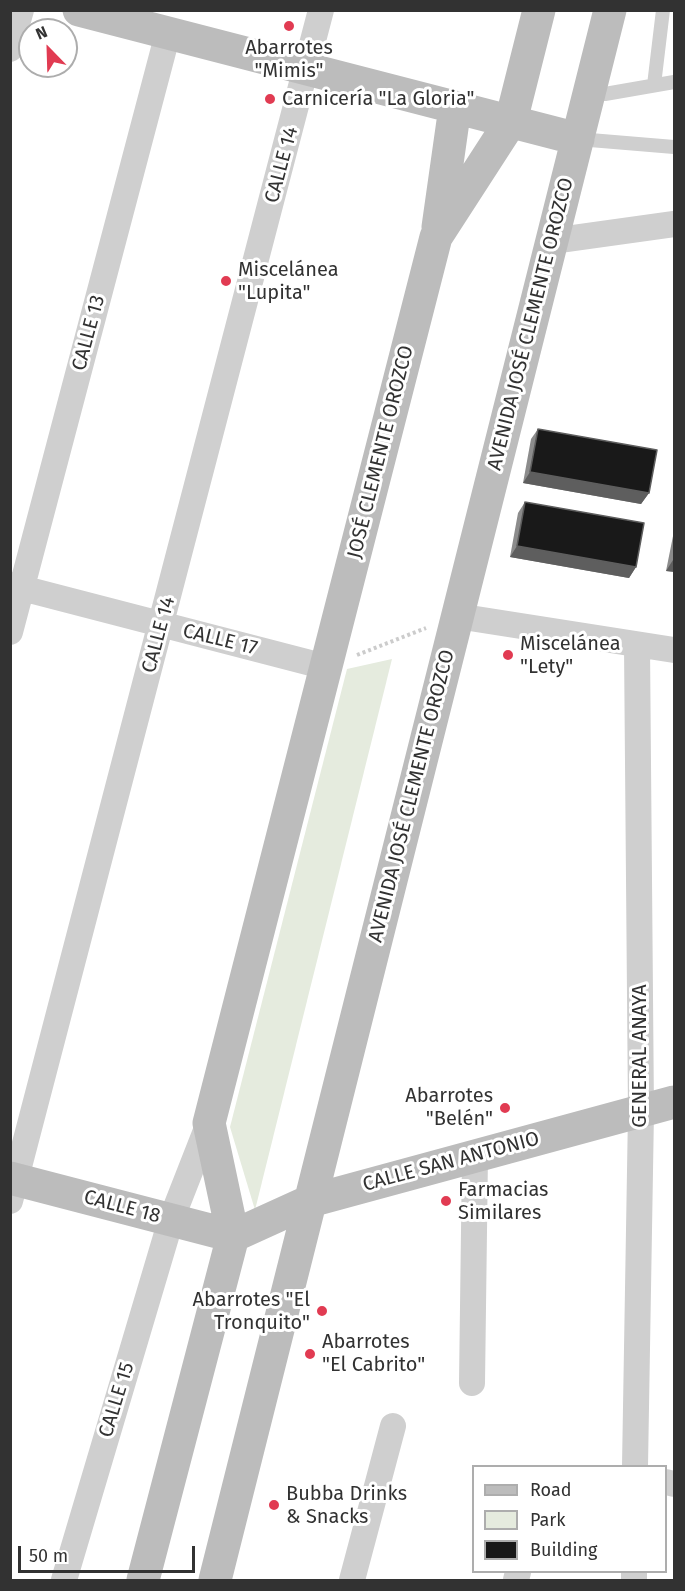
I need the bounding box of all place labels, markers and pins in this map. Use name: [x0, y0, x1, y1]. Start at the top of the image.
marker: Abarrotes "Mimis": [282, 19, 296, 33]
place label: Abarrotes "Mimis": [245, 36, 333, 83]
place label: Carnicería "La Gloria": [282, 87, 475, 111]
marker: Carnicería "La Gloria": [263, 92, 277, 106]
place label: Miscelánea "Lupita": [238, 258, 339, 305]
marker: Miscelánea "Lupita": [219, 274, 233, 288]
place label: Miscelánea "Lety": [520, 632, 621, 679]
marker: Miscelánea "Lety": [501, 648, 515, 662]
place label: Abarrotes "Belén": [405, 1084, 493, 1131]
marker: Abarrotes "Belén": [498, 1101, 512, 1115]
place label: Farmacias Similares: [458, 1178, 548, 1225]
marker: Farmacias Similares: [439, 1194, 453, 1208]
place label: Abarrotes "El Tronquito": [193, 1288, 310, 1335]
marker: Abarrotes "El Tronquito": [315, 1304, 329, 1318]
place label: Abarrotes "El Cabrito": [322, 1330, 425, 1377]
marker: Abarrotes "El Cabrito": [303, 1347, 317, 1361]
place label: Bubba Drinks & Snacks: [286, 1482, 407, 1529]
marker: Bubba Drinks & Snacks: [267, 1498, 281, 1512]

